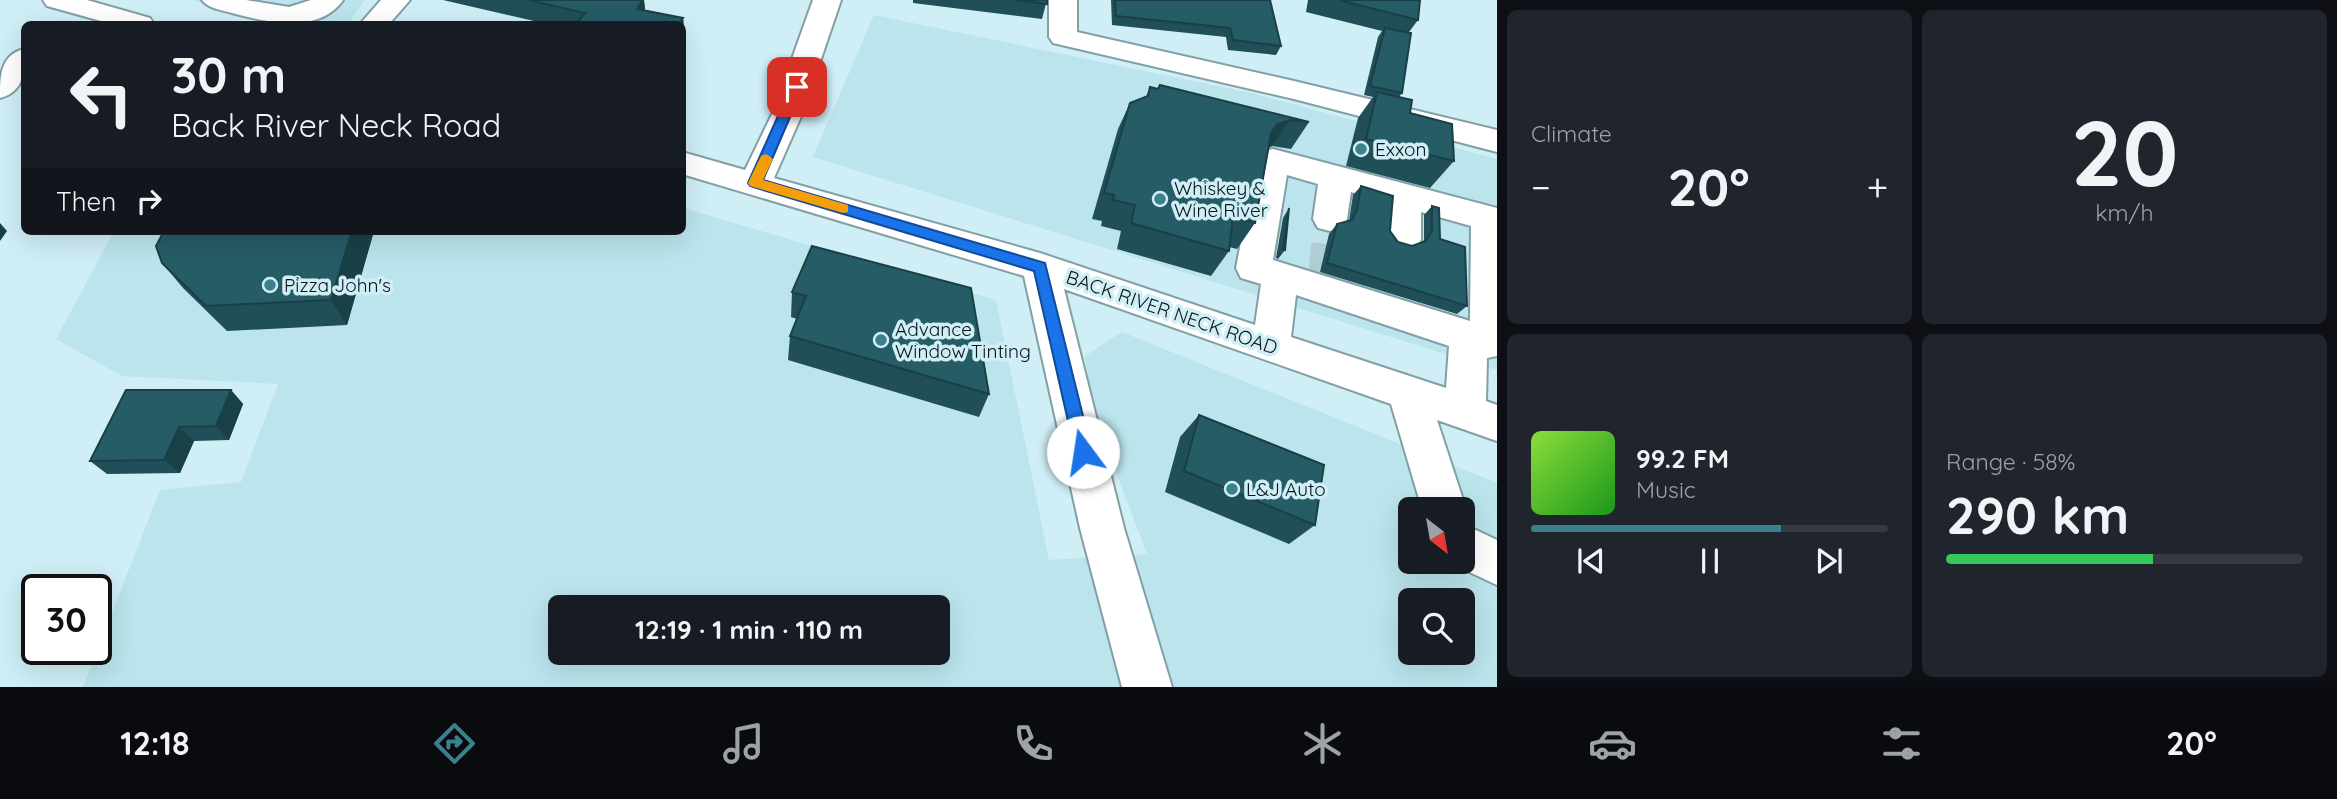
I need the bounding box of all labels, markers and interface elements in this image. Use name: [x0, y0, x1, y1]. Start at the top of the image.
text: 30 m: [171, 44, 286, 105]
icon: left: [56, 49, 147, 140]
pin: [767, 57, 827, 117]
icon: arrive: [778, 68, 816, 106]
text: 20: [2071, 95, 2178, 209]
text: Back River Neck Road: [171, 105, 501, 145]
text: Climate: [1531, 119, 1612, 148]
place label: Exxon: [1375, 137, 1426, 161]
marker: Exxon: [1353, 141, 1369, 157]
text: 20°: [1668, 154, 1750, 219]
text: −: [1531, 163, 1551, 211]
text: +: [1867, 163, 1888, 211]
place label: Whiskey & Wine River: [1174, 176, 1269, 222]
icon: right: [130, 182, 168, 220]
text: Then: [56, 185, 116, 218]
marker: Whiskey & Wine River: [1152, 191, 1168, 207]
text: km/h: [2095, 198, 2154, 227]
street label: BACK RIVER NECK ROAD: [1063, 265, 1281, 359]
place label: Pizza John's: [284, 273, 391, 297]
marker: Pizza John's: [262, 277, 278, 293]
place label: Advance Window Tinting: [895, 317, 1031, 363]
marker: Advance Window Tinting: [873, 332, 889, 348]
position arrow: [1046, 415, 1120, 489]
text: 99.2 FM: [1636, 442, 1729, 475]
text: Range · 58%: [1946, 447, 2075, 476]
text: Music: [1636, 475, 1696, 504]
place label: L&J Auto: [1246, 477, 1326, 501]
marker: L&J Auto: [1224, 481, 1240, 497]
text: 290 km: [1946, 482, 2129, 547]
north arrow: [1398, 497, 1475, 574]
map controls: [1398, 497, 1475, 665]
icon: previous: [1572, 542, 1610, 580]
icon: pause: [1691, 542, 1729, 580]
icon: next: [1810, 542, 1848, 580]
speed limit sign: 30: [21, 574, 112, 665]
button: search: [1398, 588, 1475, 665]
text: 12:19 · 1 min · 110 m: [635, 613, 863, 646]
icon: directions: [430, 719, 479, 768]
icon: music: [719, 719, 768, 768]
icon: phone: [1009, 719, 1058, 768]
icon: climate: [1298, 719, 1347, 768]
icon: car: [1588, 719, 1637, 768]
icon: filters: [1877, 719, 1926, 768]
text: 12:18: [120, 723, 190, 763]
text: 20°: [2166, 723, 2217, 763]

